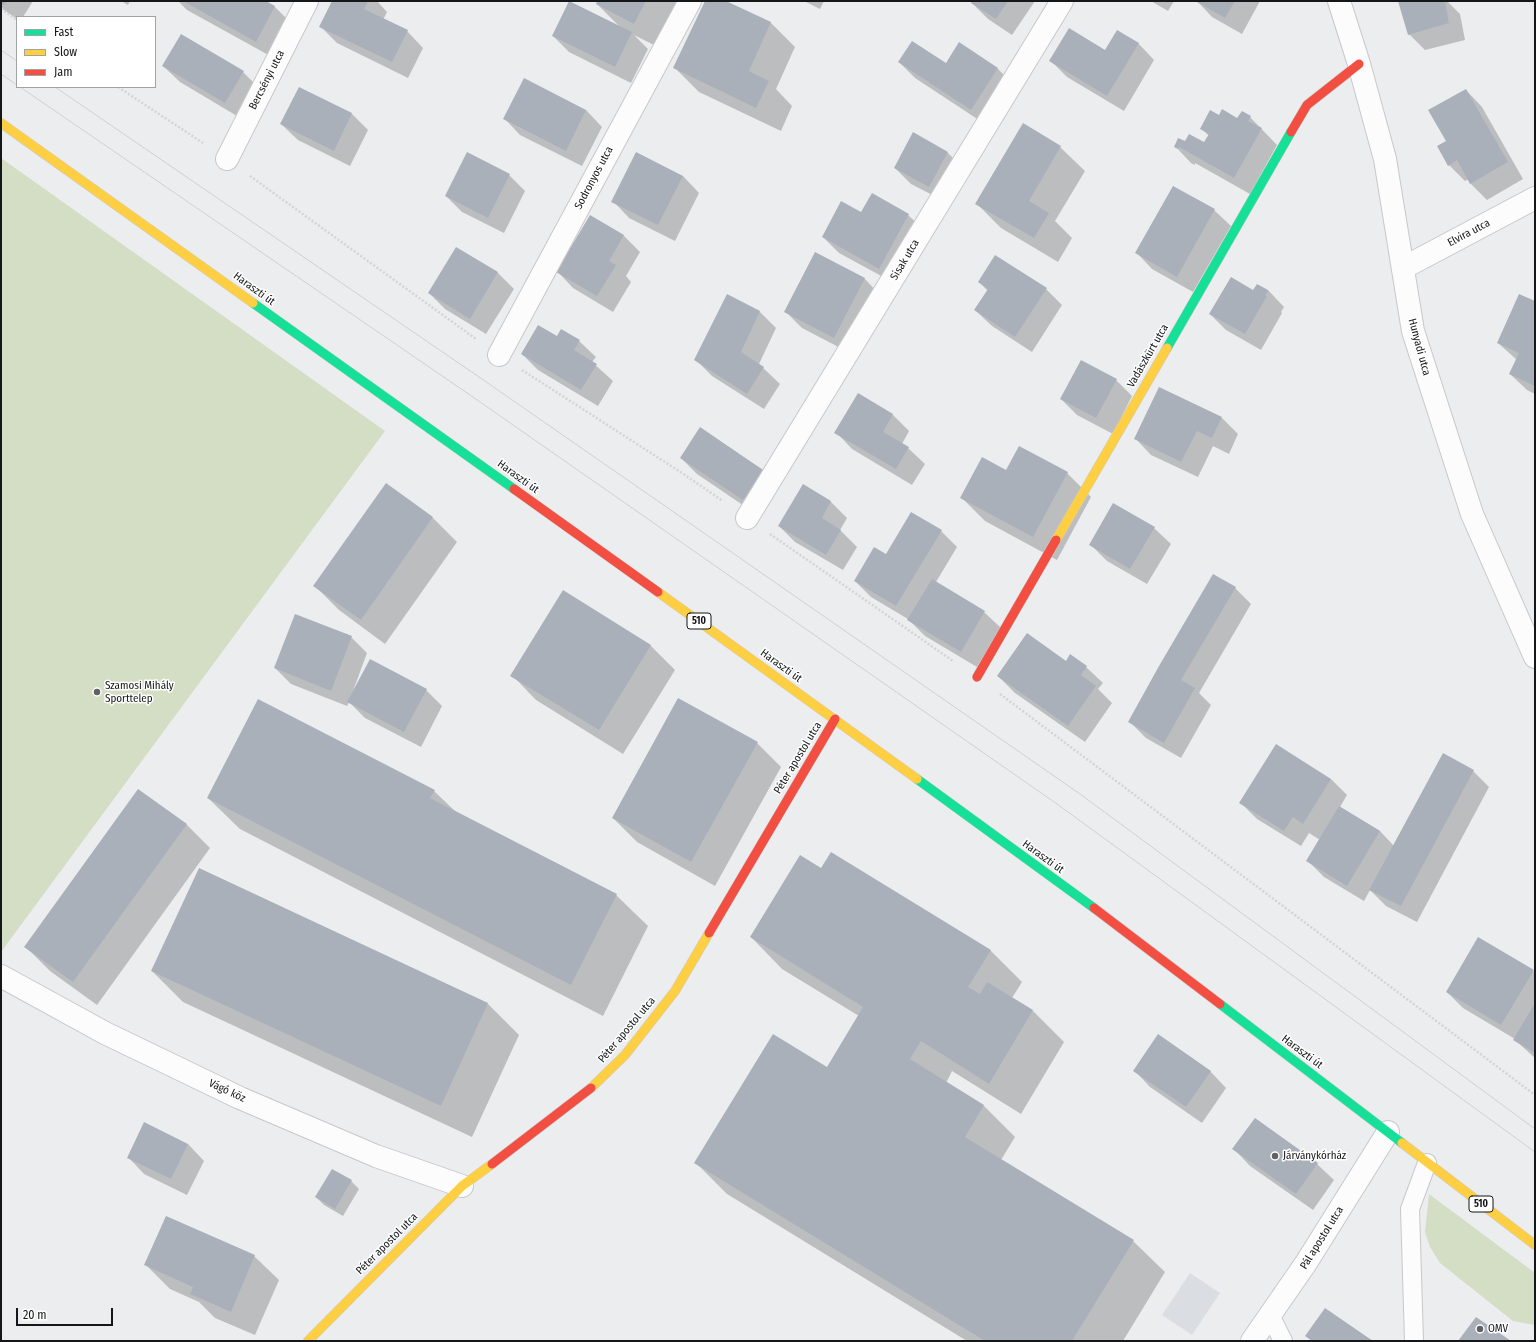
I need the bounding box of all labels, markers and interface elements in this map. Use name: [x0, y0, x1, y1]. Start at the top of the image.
legend: [16, 16, 156, 88]
text: Fast: [54, 25, 73, 39]
text: Slow: [54, 45, 77, 59]
street label: Bercsényi utca: [246, 48, 288, 112]
text: Jam: [54, 65, 72, 79]
street label: Sodronyos utca: [572, 144, 616, 212]
street label: Elvira utca: [1446, 216, 1492, 250]
street label: Sisak utca: [888, 237, 922, 283]
street label: Haraszti út: [231, 269, 277, 309]
street label: Hunyadi utca: [1405, 317, 1433, 377]
street label: Vadászkürt utca: [1125, 322, 1171, 390]
street label: Haraszti út: [495, 457, 541, 497]
road number: 510: [687, 613, 711, 629]
street label: Haraszti út: [758, 646, 804, 686]
place label: Szamosi Mihály Sporttelep: [105, 679, 174, 705]
marker: Szamosi Mihály Sporttelep: [92, 687, 102, 697]
street label: Péter apostol utca: [771, 720, 825, 796]
street label: Haraszti út: [1020, 837, 1066, 877]
street label: Péter apostol utca: [596, 994, 658, 1066]
street label: Haraszti út: [1279, 1032, 1325, 1072]
street label: Vágó köz: [207, 1077, 247, 1105]
place label: Járványkórház: [1283, 1149, 1346, 1163]
marker: Járványkórház: [1270, 1151, 1280, 1161]
road number: 510: [1469, 1196, 1493, 1212]
street label: Pál apostol utca: [1297, 1204, 1347, 1272]
street label: Péter apostol utca: [353, 1210, 421, 1278]
scale bar: [18, 1300, 115, 1326]
text: 20 m: [23, 1308, 47, 1322]
place label: OMV: [1488, 1322, 1508, 1336]
marker: OMV: [1475, 1324, 1485, 1334]

